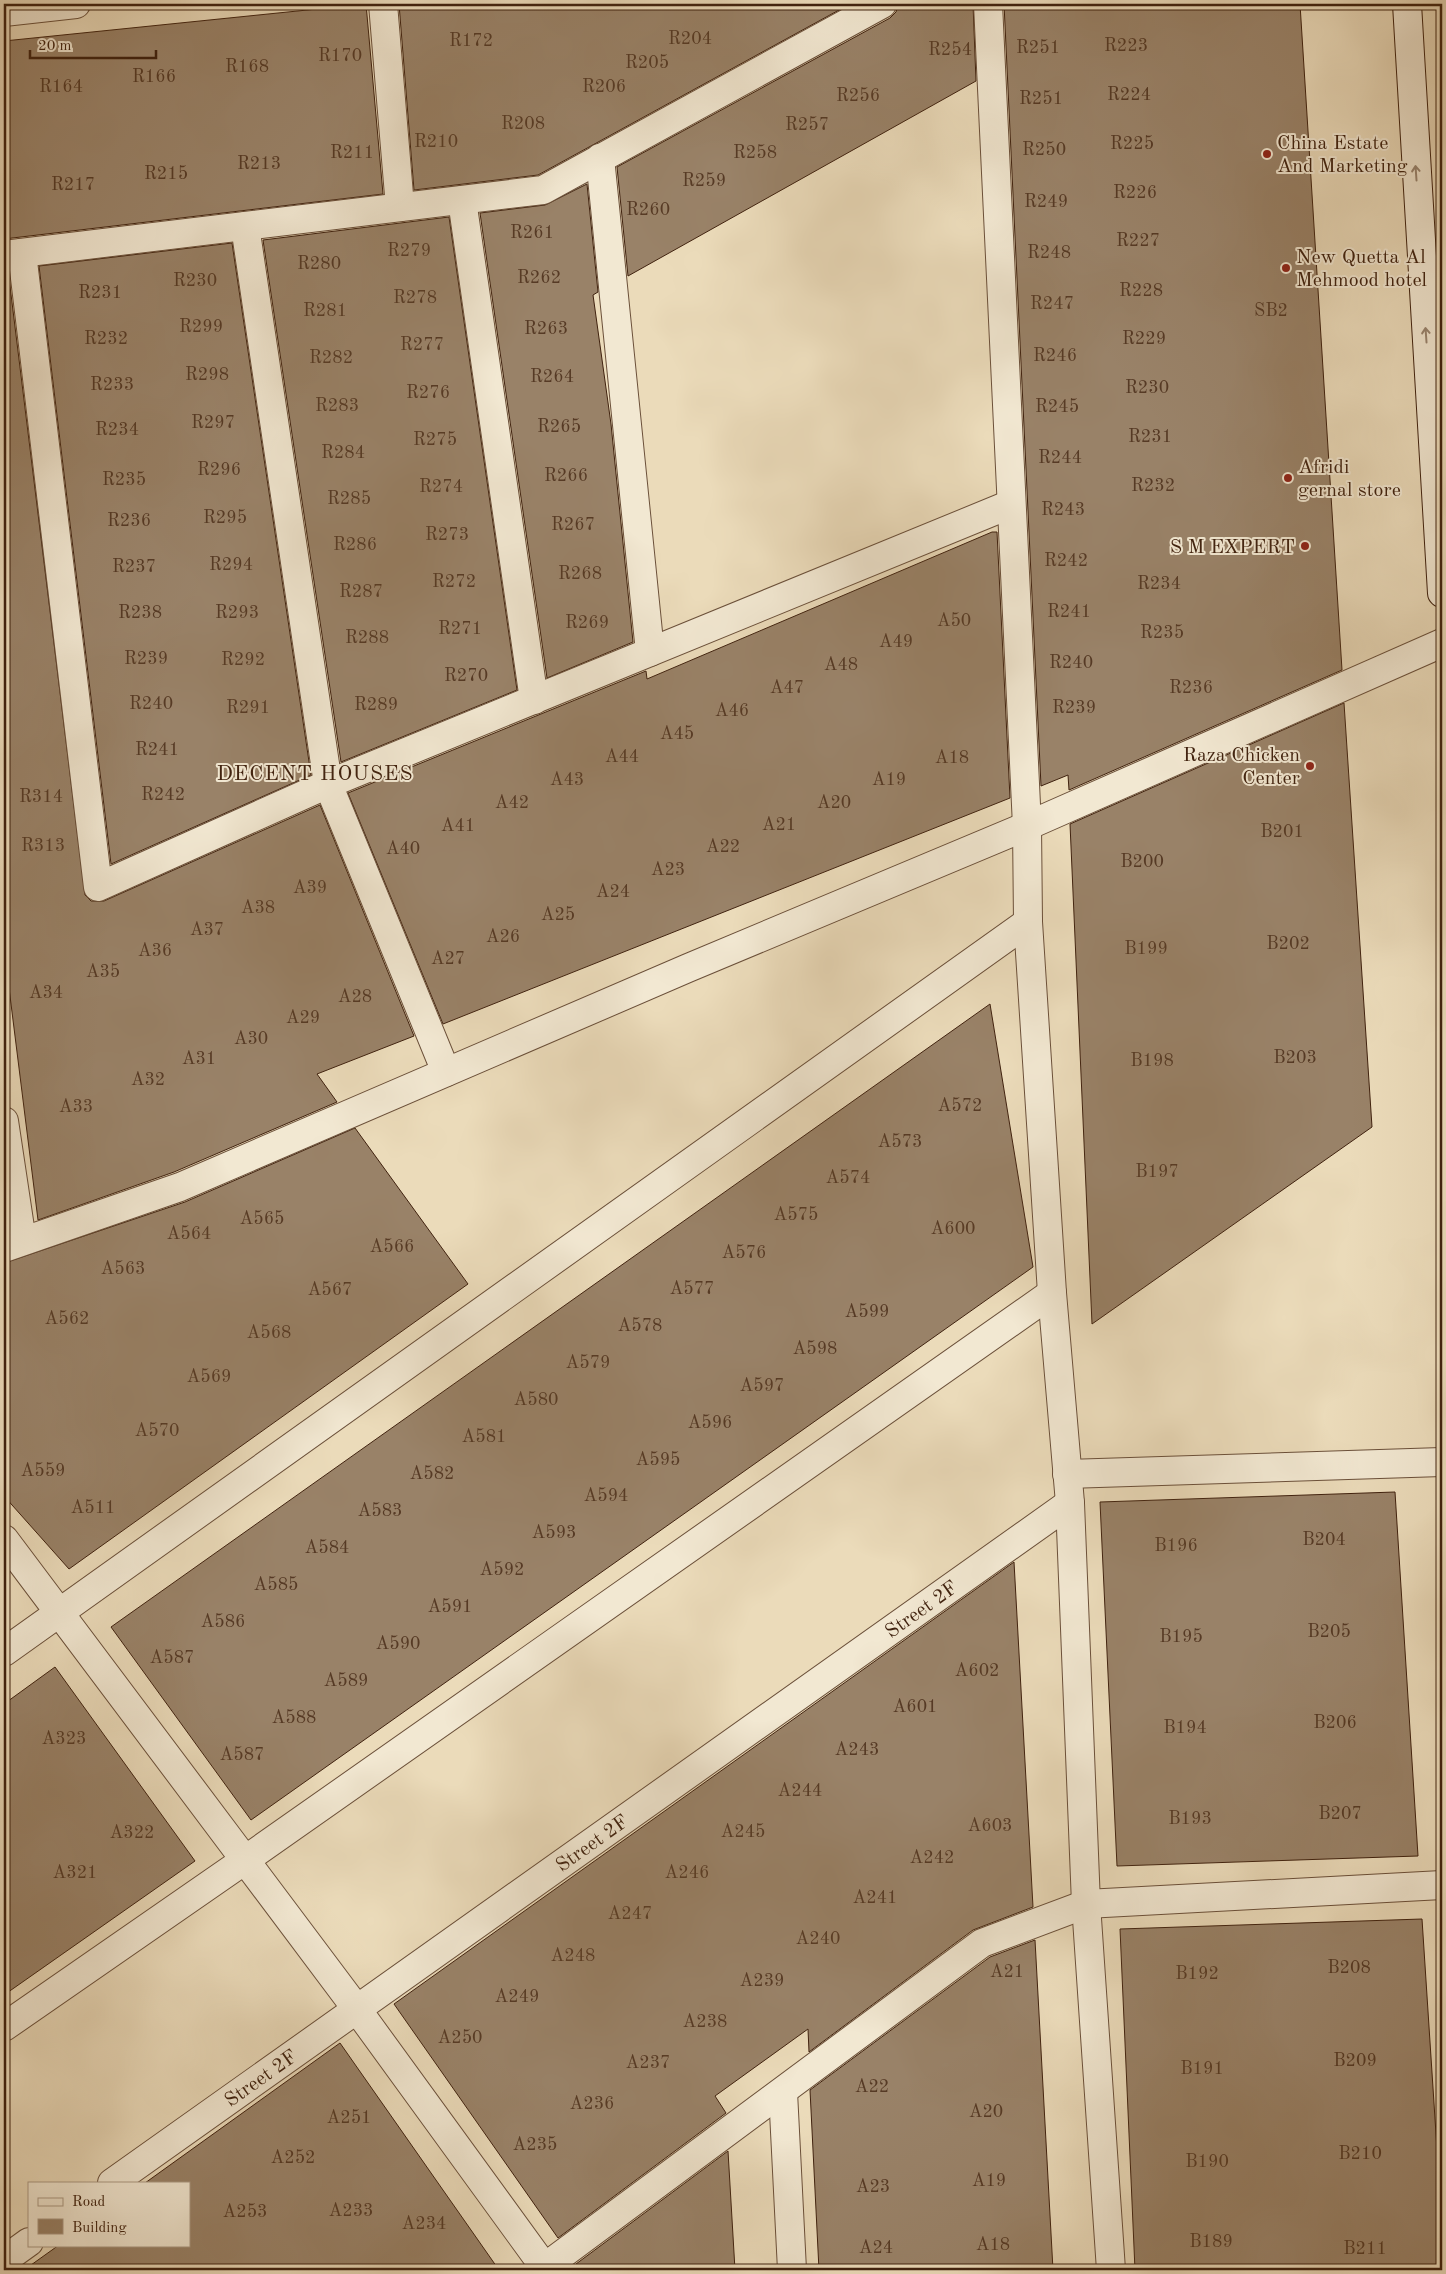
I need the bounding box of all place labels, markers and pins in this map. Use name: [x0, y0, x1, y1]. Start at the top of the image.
place label: China Estate And Marketing: [1277, 134, 1408, 177]
marker: China Estate And Marketing: [1261, 148, 1273, 160]
place label: New Quetta Al Mehmood hotel: [1296, 248, 1427, 291]
marker: New Quetta Al Mehmood hotel: [1280, 262, 1292, 274]
place label: Afridi gernal store: [1298, 458, 1401, 501]
marker: Afridi gernal store: [1282, 472, 1294, 484]
place label: S M EXPERT: [1170, 538, 1295, 558]
marker: S M EXPERT: [1299, 540, 1311, 552]
place label: Raza Chicken Center: [1183, 746, 1300, 789]
marker: Raza Chicken Center: [1304, 760, 1316, 772]

